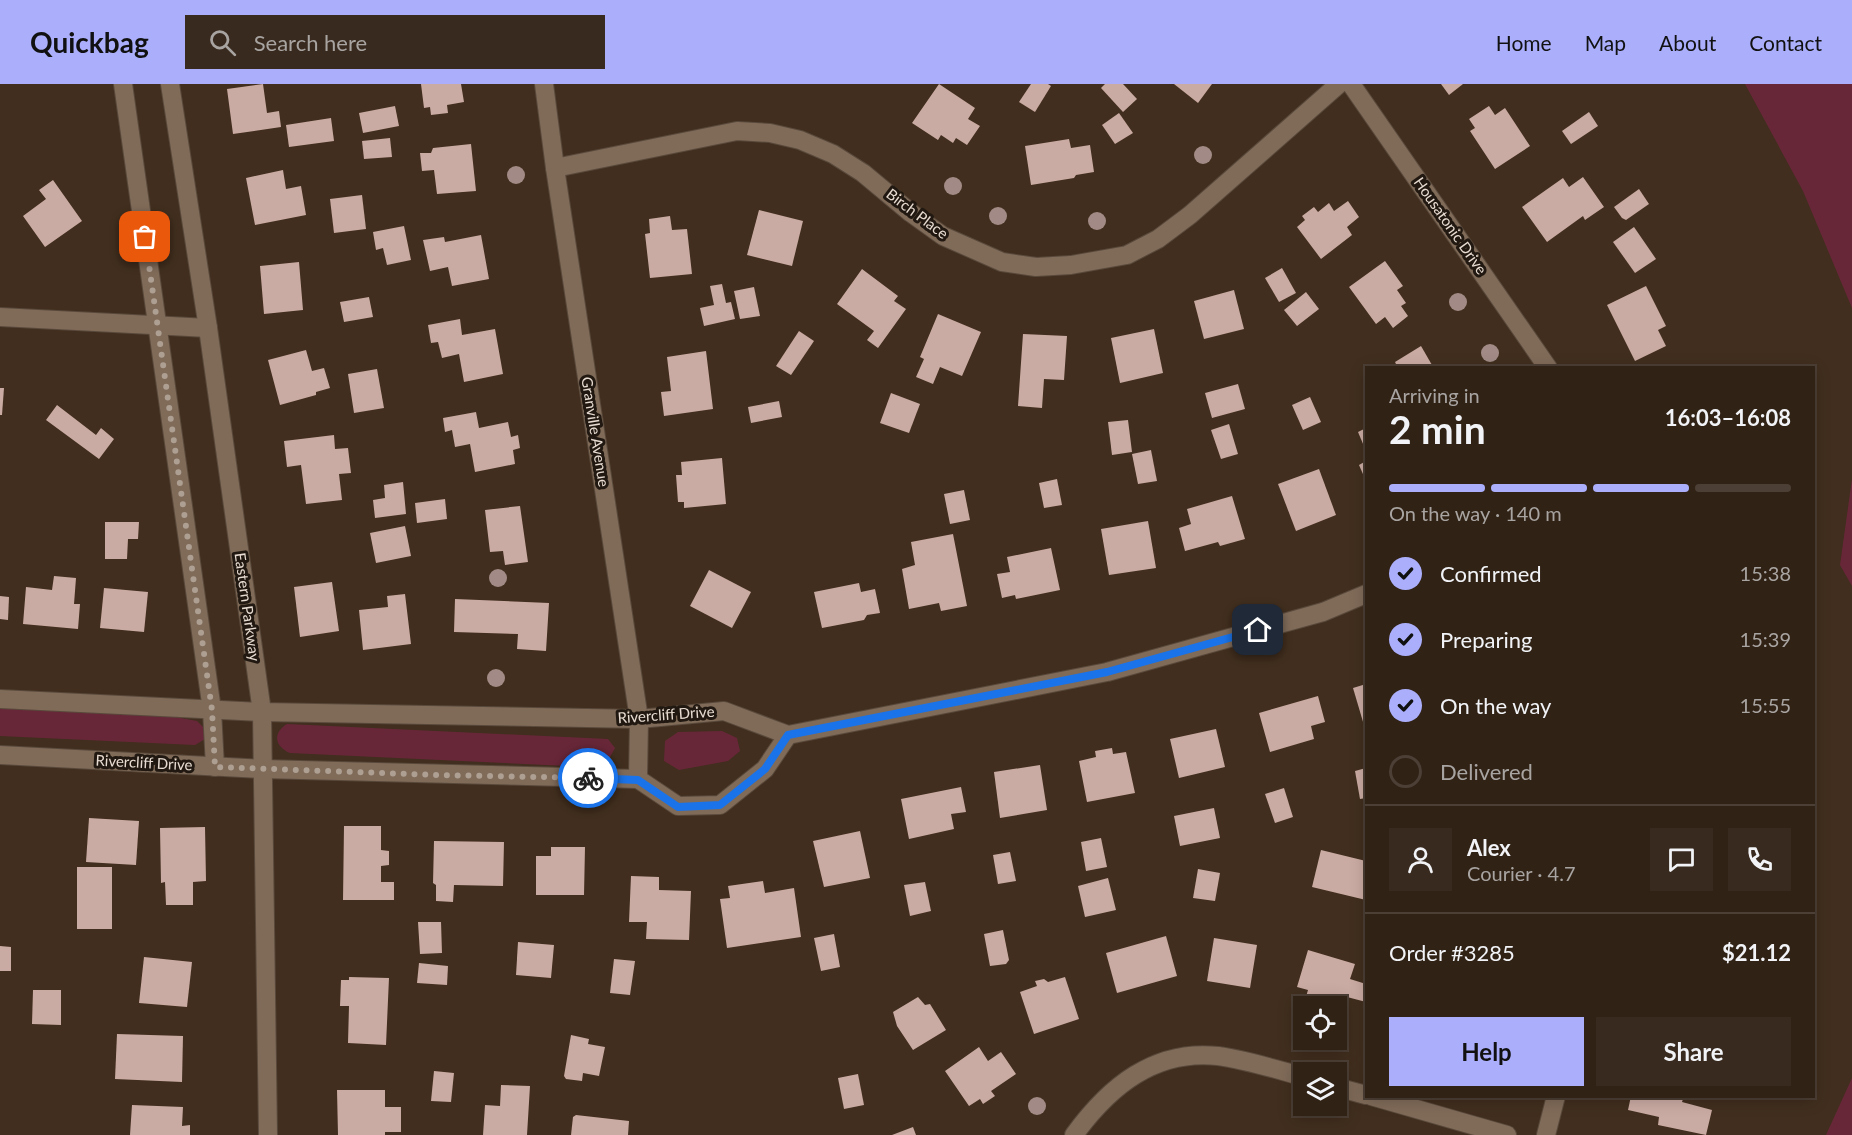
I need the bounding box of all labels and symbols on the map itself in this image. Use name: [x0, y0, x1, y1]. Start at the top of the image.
street label: Housatonic Drive: [1411, 173, 1491, 278]
street label: Birch Place: [883, 184, 952, 242]
pin: [119, 211, 170, 262]
street label: Granville Avenue: [578, 376, 614, 488]
street label: Eastern Parkway: [231, 551, 265, 663]
pin: [1232, 604, 1283, 655]
street label: Rivercliff Drive: [617, 702, 715, 726]
courier: [558, 748, 618, 808]
street label: Rivercliff Drive: [95, 750, 193, 774]

